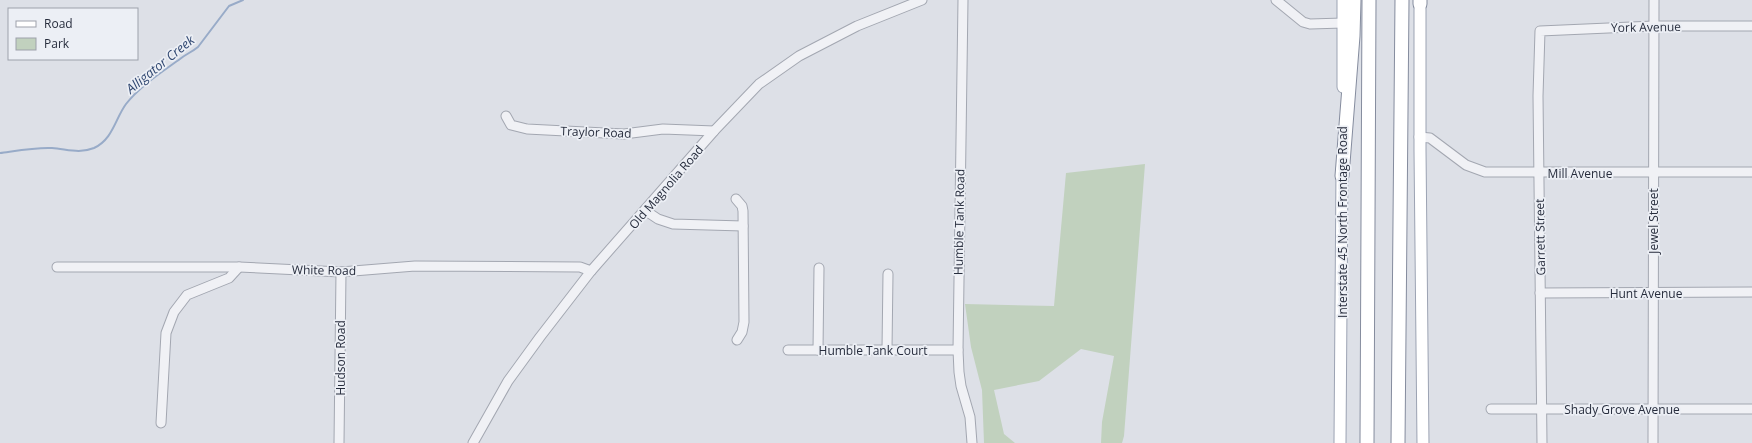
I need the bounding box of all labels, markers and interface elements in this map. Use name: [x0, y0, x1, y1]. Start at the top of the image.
legend: [8, 8, 138, 60]
text: Road: [44, 15, 73, 32]
street label: York Avenue: [1611, 18, 1681, 36]
water label: Alligator Creek: [121, 30, 199, 98]
text: Park: [44, 35, 70, 52]
street label: Traylor Road: [560, 122, 632, 142]
street label: Interstate 45 North Frontage Road: [1334, 126, 1351, 318]
street label: Old Magnolia Road: [625, 141, 707, 233]
street label: Mill Avenue: [1548, 165, 1613, 182]
street label: Humble Tank Road: [950, 169, 968, 275]
street label: Jewel Street: [1645, 188, 1662, 255]
street label: Garrett Street: [1531, 198, 1549, 276]
street label: White Road: [292, 261, 356, 279]
street label: Hunt Avenue: [1610, 285, 1683, 302]
street label: Hudson Road: [332, 320, 349, 396]
street label: Humble Tank Court: [819, 342, 927, 359]
street label: Shady Grove Avenue: [1564, 401, 1680, 418]

